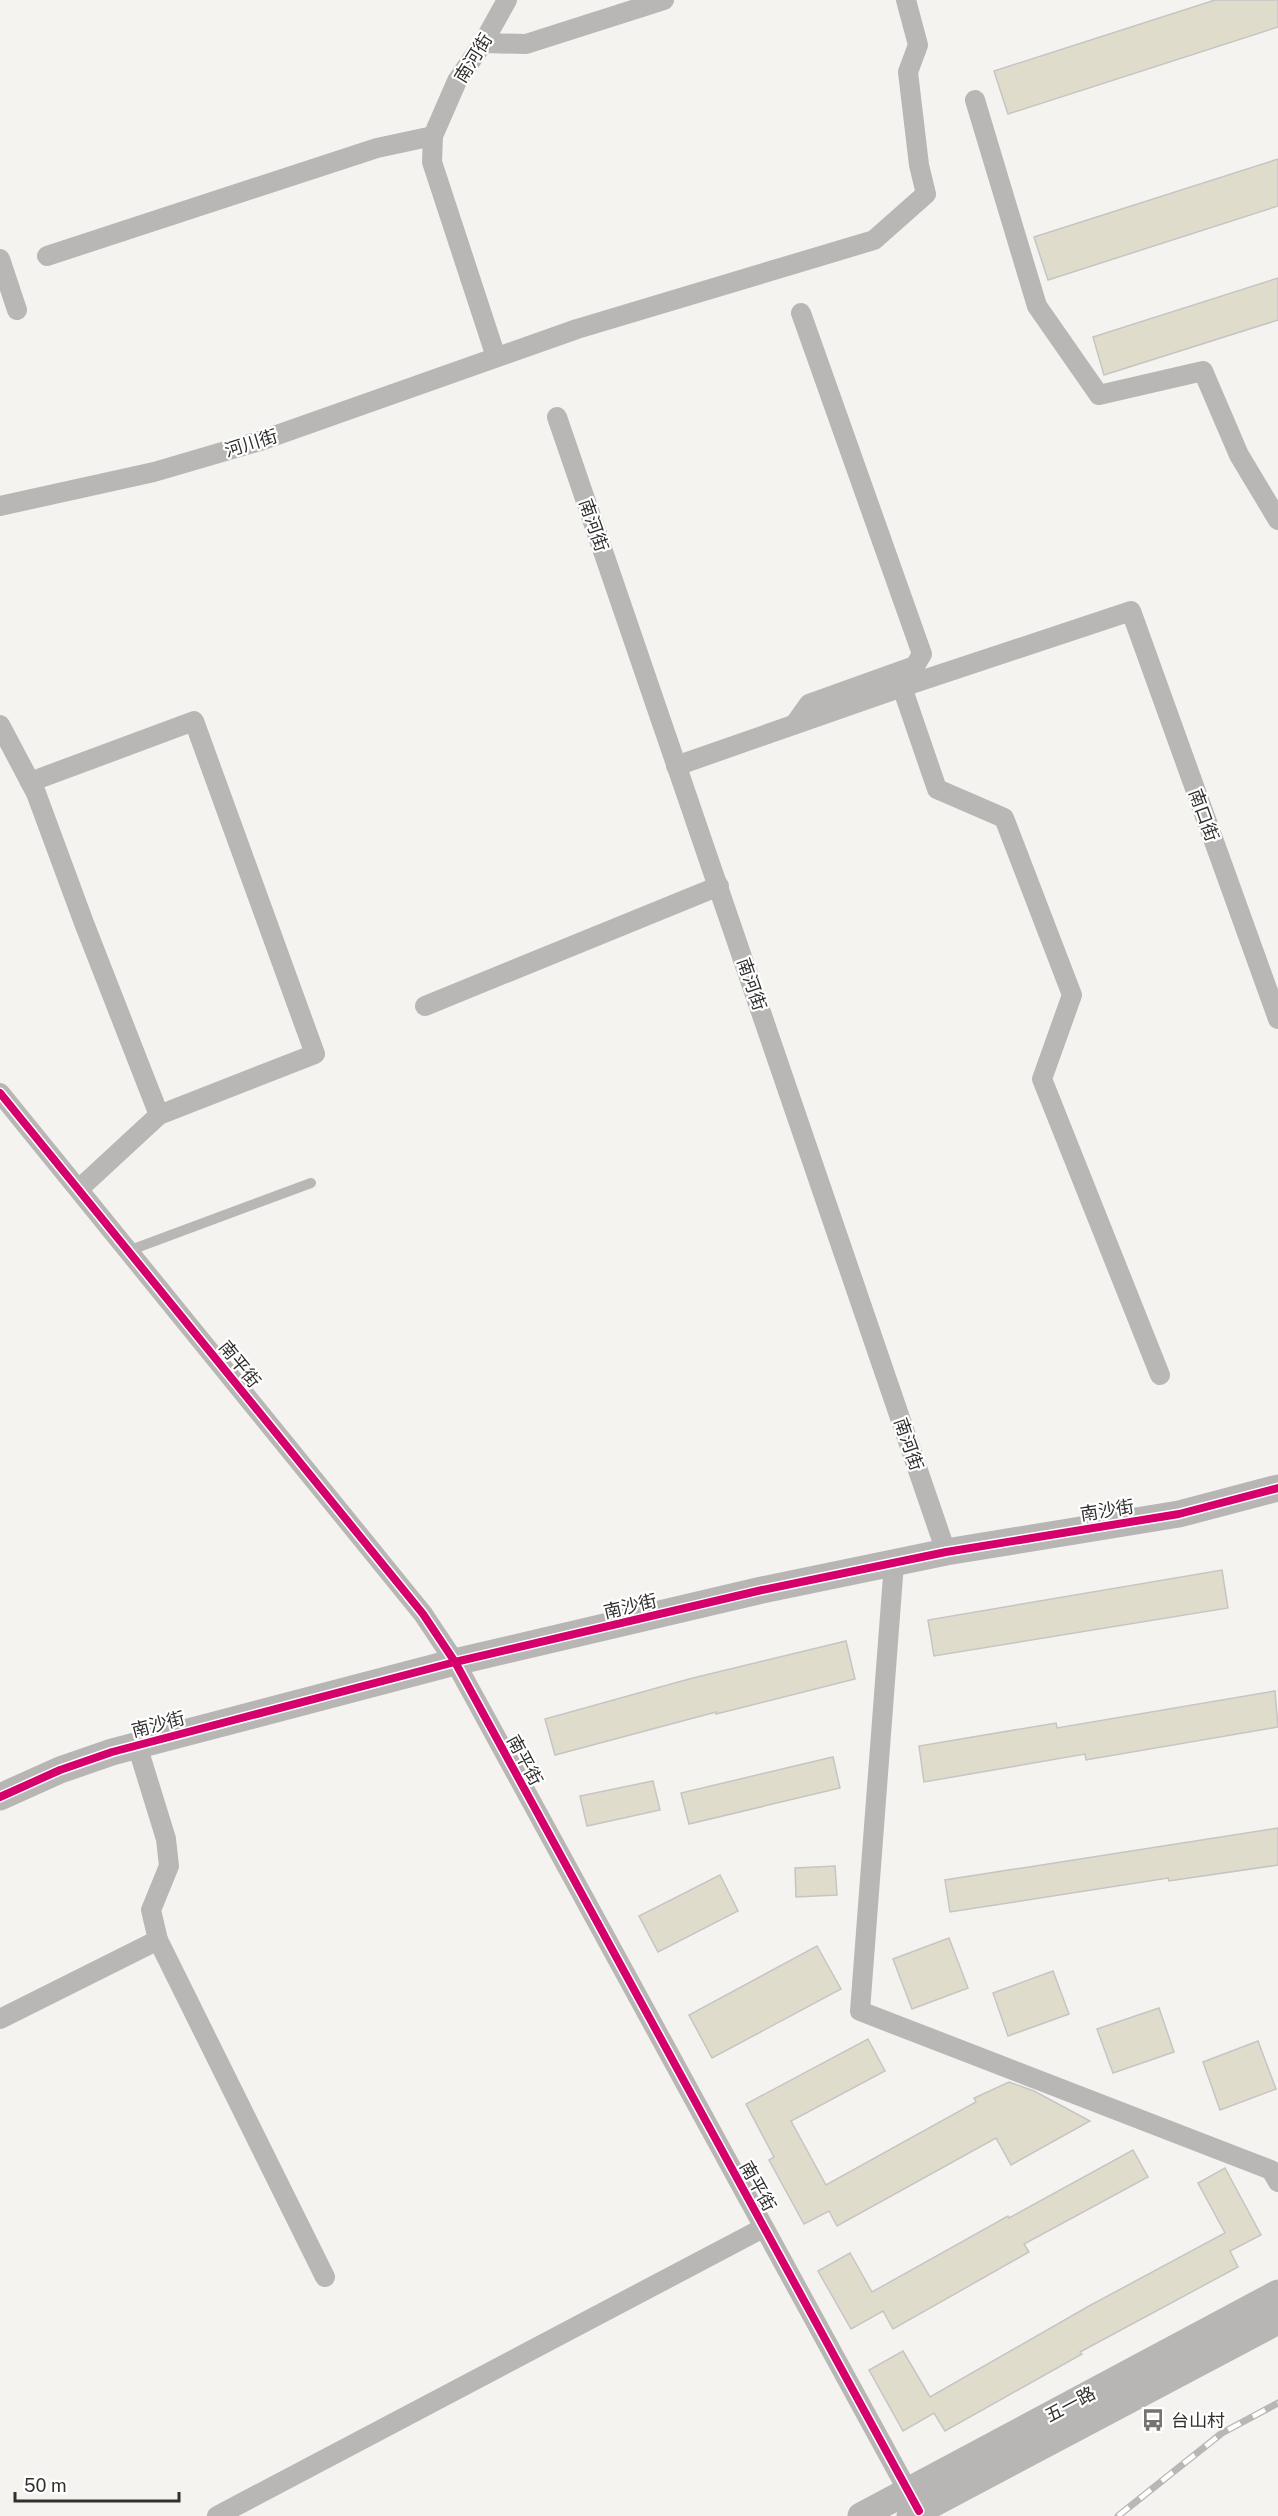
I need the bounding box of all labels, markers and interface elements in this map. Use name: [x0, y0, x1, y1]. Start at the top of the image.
street label: 南河街: [450, 30, 496, 86]
street label: 河川街: [222, 425, 280, 461]
street label: 南河街: [575, 496, 613, 554]
street label: 南口街: [1185, 786, 1223, 844]
street label: 南河街: [733, 955, 771, 1013]
street label: 南平街: [215, 1336, 265, 1392]
street label: 南河街: [890, 1415, 928, 1473]
street label: 南沙街: [1079, 1495, 1135, 1525]
street label: 南沙街: [601, 1590, 659, 1622]
street label: 南沙街: [129, 1707, 187, 1741]
street label: 南平街: [503, 1731, 547, 1789]
street label: 南平街: [736, 2157, 780, 2215]
street label: 五一路: [1041, 2382, 1099, 2426]
bus stop icon: 台山村: [1140, 2407, 1166, 2433]
place label: 台山村: [1171, 2410, 1225, 2431]
scale bar: [15, 2465, 178, 2503]
text: 50 m: [24, 2475, 67, 2496]

